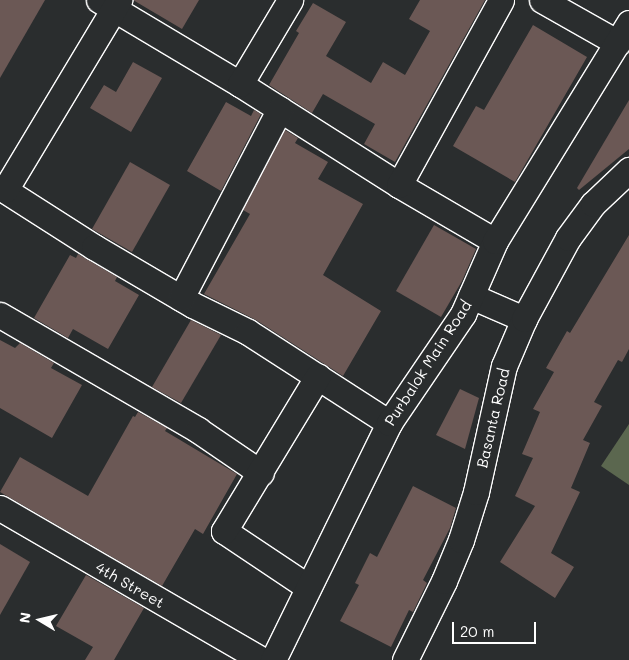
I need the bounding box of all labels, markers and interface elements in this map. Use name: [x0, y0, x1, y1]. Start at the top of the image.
street label: Purbalok Main Road: [381, 297, 475, 429]
street label: Basanta Road: [473, 366, 513, 470]
street label: 4th Street: [92, 558, 168, 612]
north arrow: [15, 595, 65, 645]
text: N: [14, 611, 35, 624]
scale bar: [454, 612, 538, 644]
text: 20 m: [460, 621, 494, 641]

